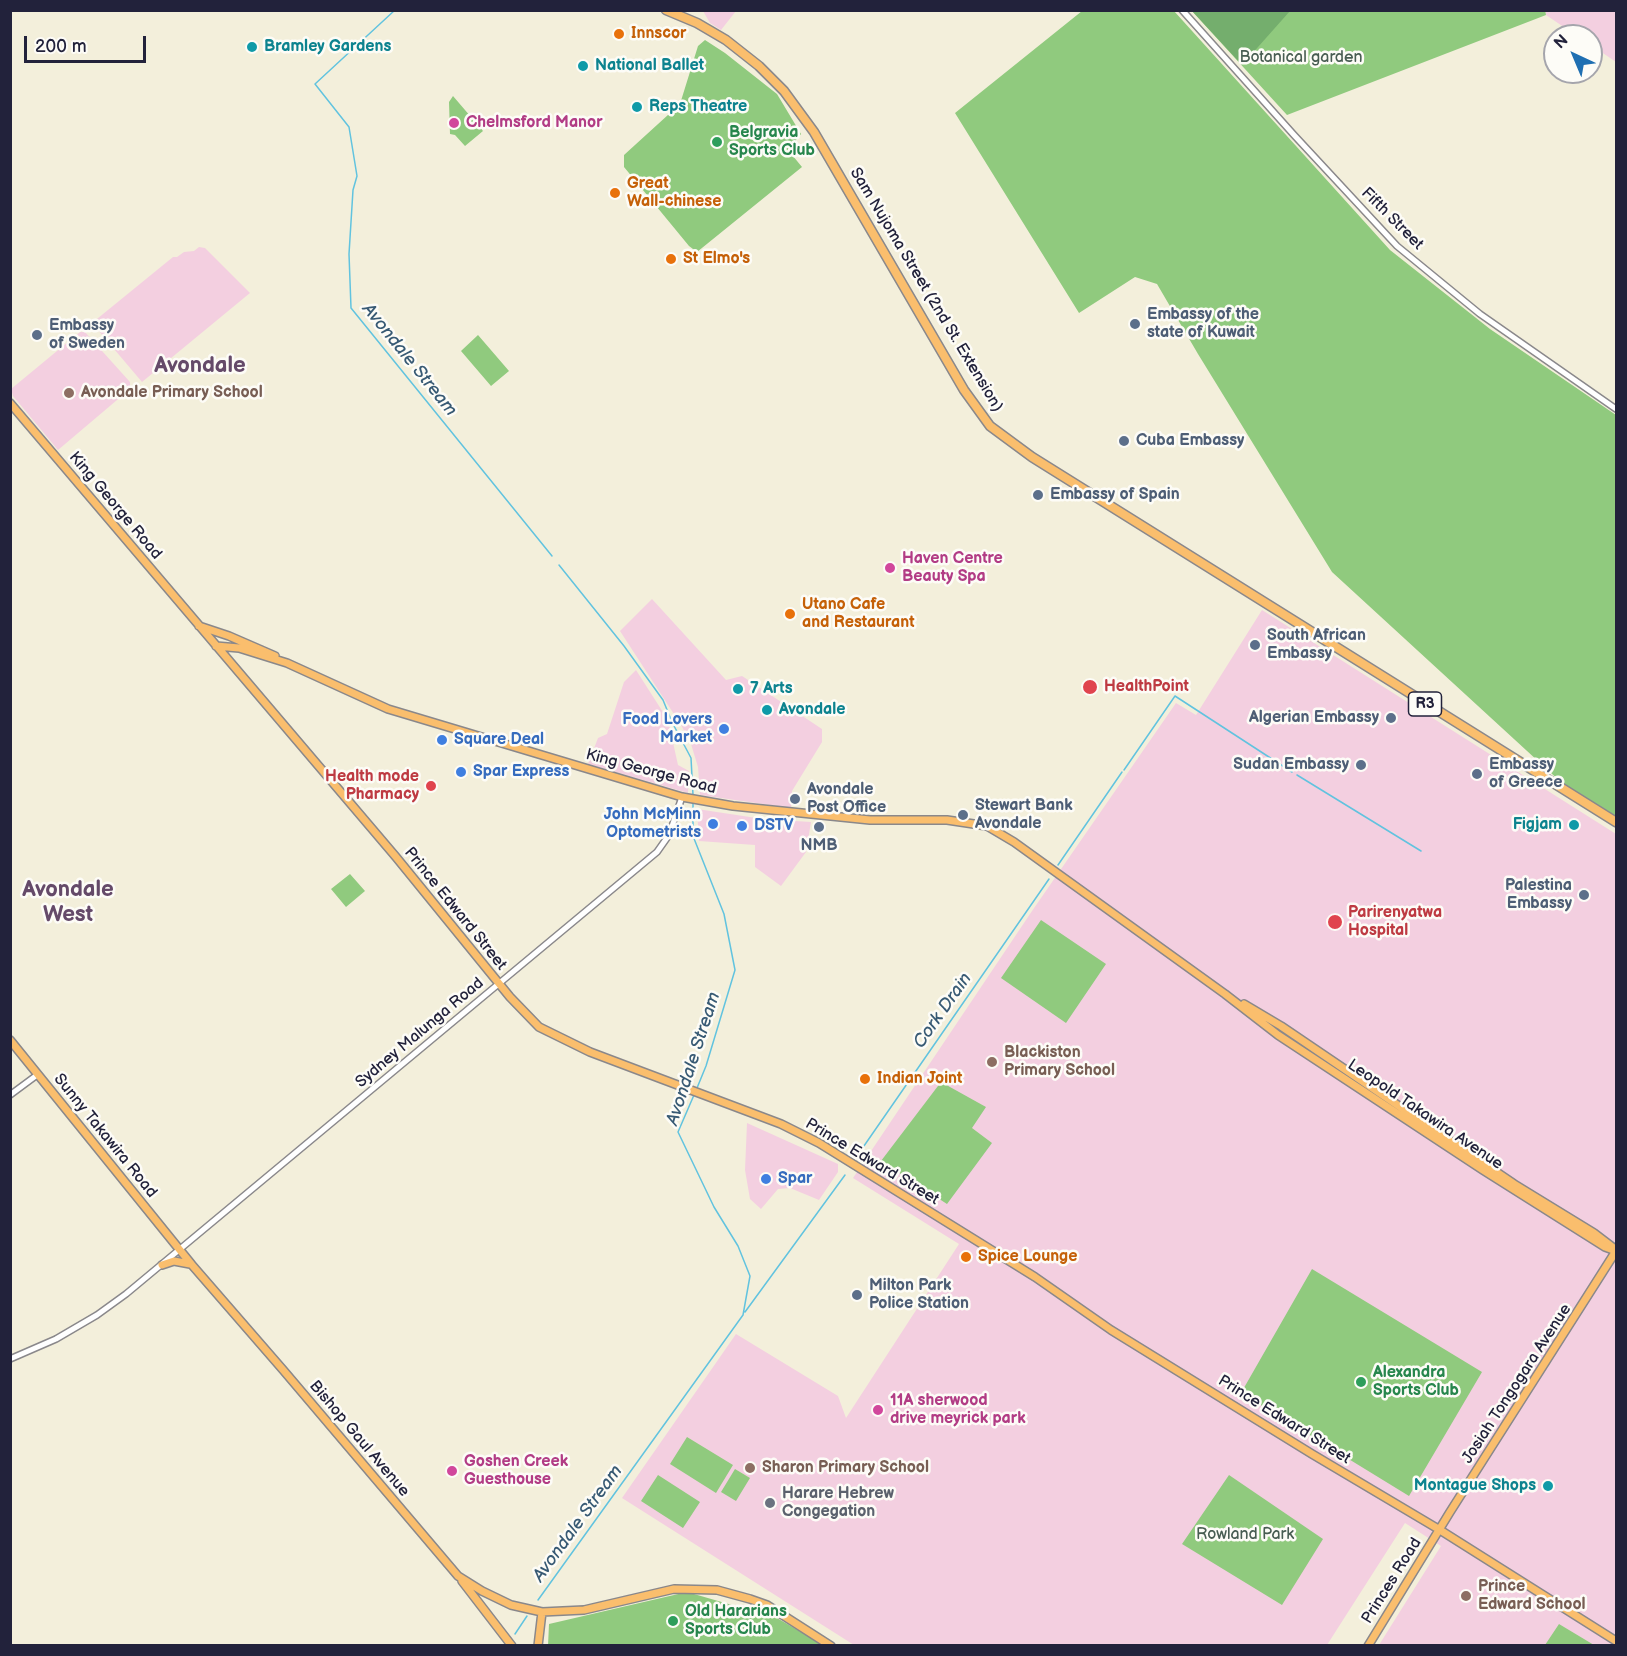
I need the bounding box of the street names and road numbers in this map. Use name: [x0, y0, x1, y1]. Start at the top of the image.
street label: Sam Nujoma Street (2nd St. Extension): [845, 164, 1007, 416]
street label: Fifth Street: [1357, 184, 1427, 254]
street label: King George Road: [64, 448, 166, 564]
road number: R3: [1408, 692, 1442, 716]
street label: King George Road: [584, 745, 718, 799]
street label: Prince Edward Street: [400, 844, 510, 974]
street label: Sydney Malunga Road: [352, 974, 488, 1092]
street label: Leopold Takawira Avenue: [1344, 1056, 1506, 1174]
street label: Sunny Takawira Road: [49, 1070, 161, 1202]
street label: Prince Edward Street: [802, 1114, 942, 1210]
street label: Josiah Tongogara Avenue: [1458, 1301, 1576, 1467]
street label: Prince Edward Street: [1214, 1371, 1354, 1469]
street label: Bishop Gaul Avenue: [305, 1377, 413, 1501]
street label: Princes Road: [1358, 1535, 1426, 1627]

